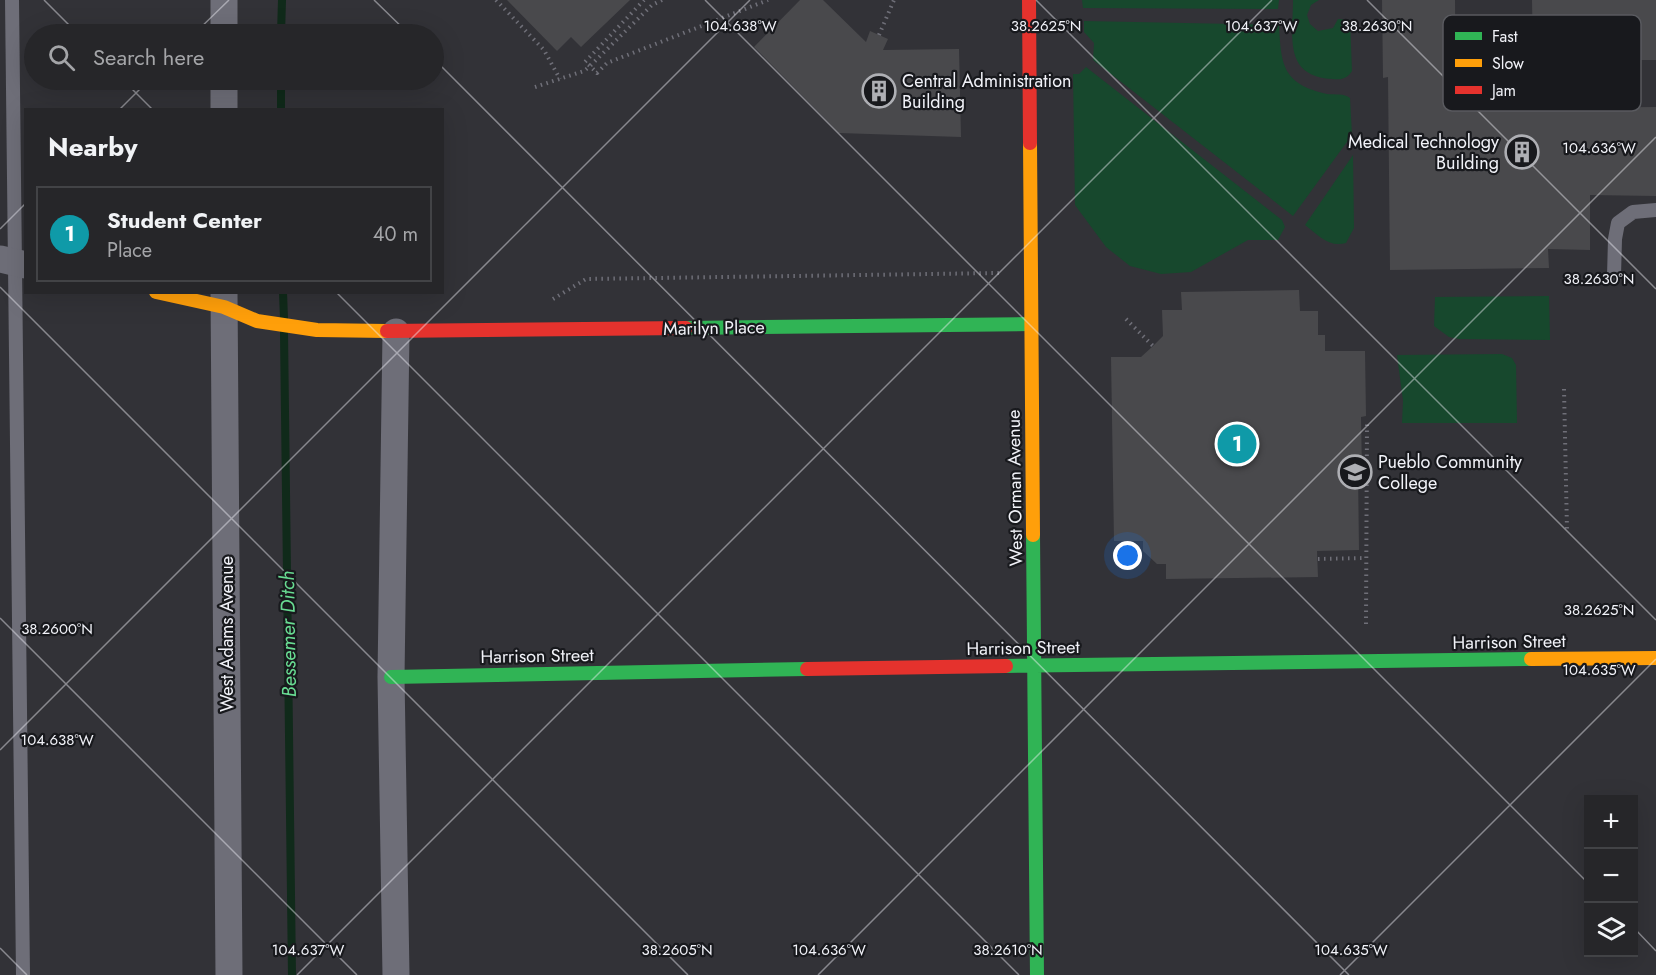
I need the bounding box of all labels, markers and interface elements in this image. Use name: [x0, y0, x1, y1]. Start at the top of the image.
text: 104.638°W: [703, 15, 777, 37]
text: 38.2625°N: [1011, 15, 1081, 37]
text: 104.637°W: [1225, 15, 1297, 37]
text: 38.2630°N: [1342, 15, 1412, 37]
legend: [1443, 15, 1641, 111]
search box: [24, 24, 444, 90]
text: Fast: [1492, 25, 1518, 48]
icon: search: [45, 41, 78, 74]
text: Search here: [93, 41, 204, 73]
text: Slow: [1492, 52, 1524, 75]
place label: Central Administration Building: [902, 68, 1071, 115]
building icon: Central Administration Building: [861, 73, 897, 109]
text: Jam: [1490, 79, 1516, 102]
text: Nearby: [48, 128, 137, 166]
place label: Medical Technology Building: [1348, 129, 1499, 176]
building icon: Medical Technology Building: [1504, 134, 1540, 170]
text: 104.636°W: [1562, 137, 1636, 159]
text: Student Center: [107, 204, 262, 236]
text: 1: [64, 220, 75, 249]
text: 40 m: [373, 220, 418, 249]
text: Place: [107, 236, 152, 265]
text: 38.2630°N: [1564, 268, 1634, 290]
street label: Marilyn Place: [663, 314, 765, 342]
street label: West Orman Avenue: [1001, 409, 1029, 567]
pin: 1: [1218, 422, 1256, 466]
place label: Pueblo Community College: [1378, 449, 1522, 496]
school or university icon: Pueblo Community College: [1337, 454, 1373, 490]
your location: [1113, 541, 1142, 570]
street label: West Adams Avenue: [214, 556, 240, 712]
water label: Bessemer Ditch: [273, 570, 304, 698]
text: 38.2625°N: [1564, 599, 1634, 621]
text: 38.2600°N: [21, 618, 93, 640]
street label: Harrison Street: [1452, 628, 1567, 656]
street label: Harrison Street: [966, 634, 1081, 662]
street label: Harrison Street: [480, 642, 595, 670]
text: 104.635°W: [1562, 659, 1636, 681]
text: 104.638°W: [20, 729, 94, 751]
map controls: [1584, 795, 1638, 957]
button: +: [1584, 795, 1638, 849]
button: −: [1584, 849, 1638, 903]
button: layers: [1584, 903, 1638, 957]
text: 104.637°W: [272, 939, 344, 961]
text: 38.2605°N: [641, 939, 713, 961]
text: 104.636°W: [792, 939, 866, 961]
text: 38.2610°N: [973, 939, 1043, 961]
text: 104.635°W: [1314, 939, 1388, 961]

